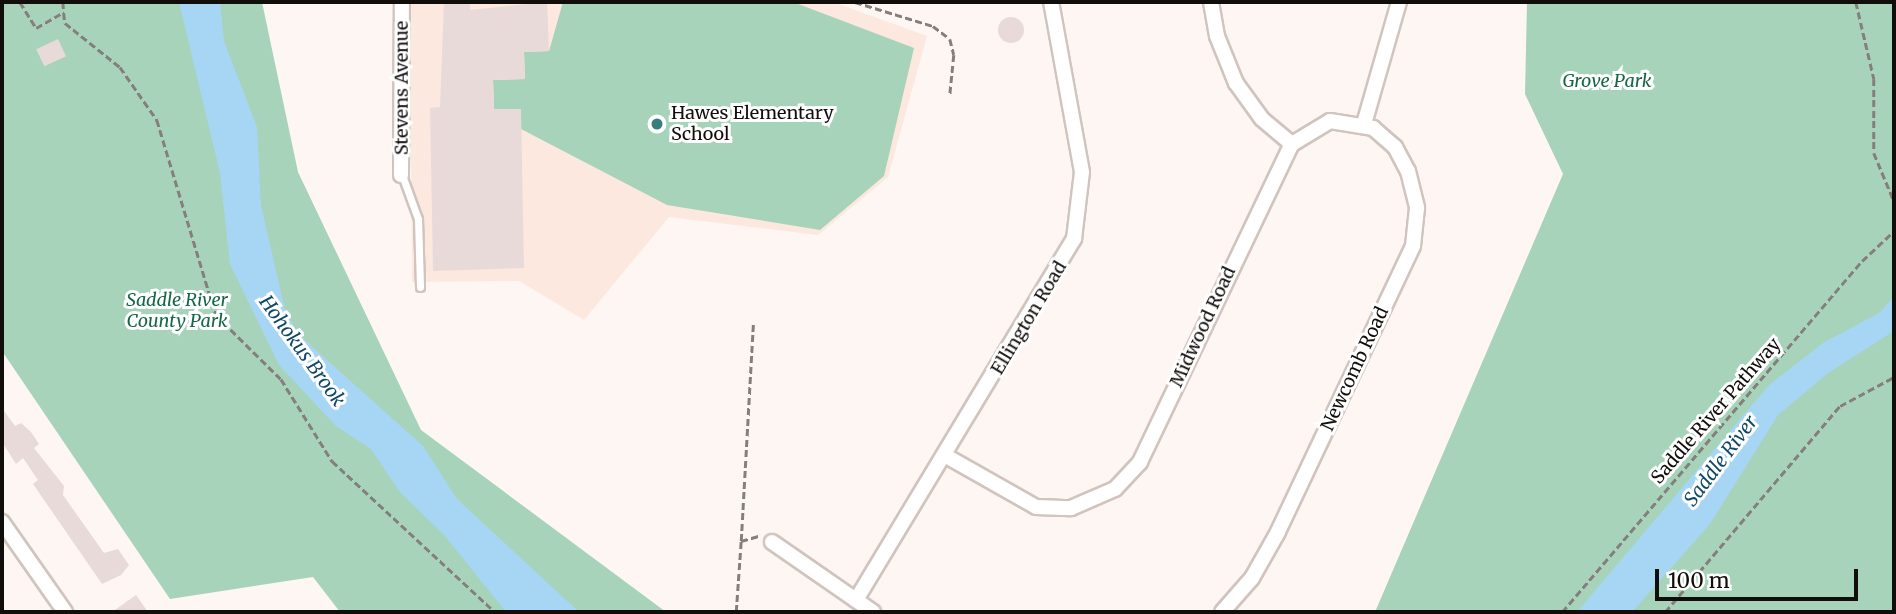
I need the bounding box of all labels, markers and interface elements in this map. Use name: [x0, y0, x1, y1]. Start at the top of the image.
street label: Stevens Avenue: [391, 21, 413, 155]
park label: Grove Park: [1562, 70, 1652, 92]
place label: Hawes Elementary School: [671, 103, 834, 146]
marker: Hawes Elementary School: [649, 116, 665, 132]
street label: Ellington Road: [987, 257, 1071, 379]
street label: Midwood Road: [1166, 263, 1240, 391]
park label: Saddle River County Park: [126, 290, 228, 332]
water label: Hohokus Brook: [254, 291, 350, 411]
street label: Newcomb Road: [1317, 304, 1393, 434]
street label: Saddle River Pathway: [1647, 334, 1785, 488]
water label: Saddle River: [1680, 411, 1762, 511]
scale bar: [1658, 554, 1861, 598]
text: 100 m: [1668, 567, 1730, 594]

